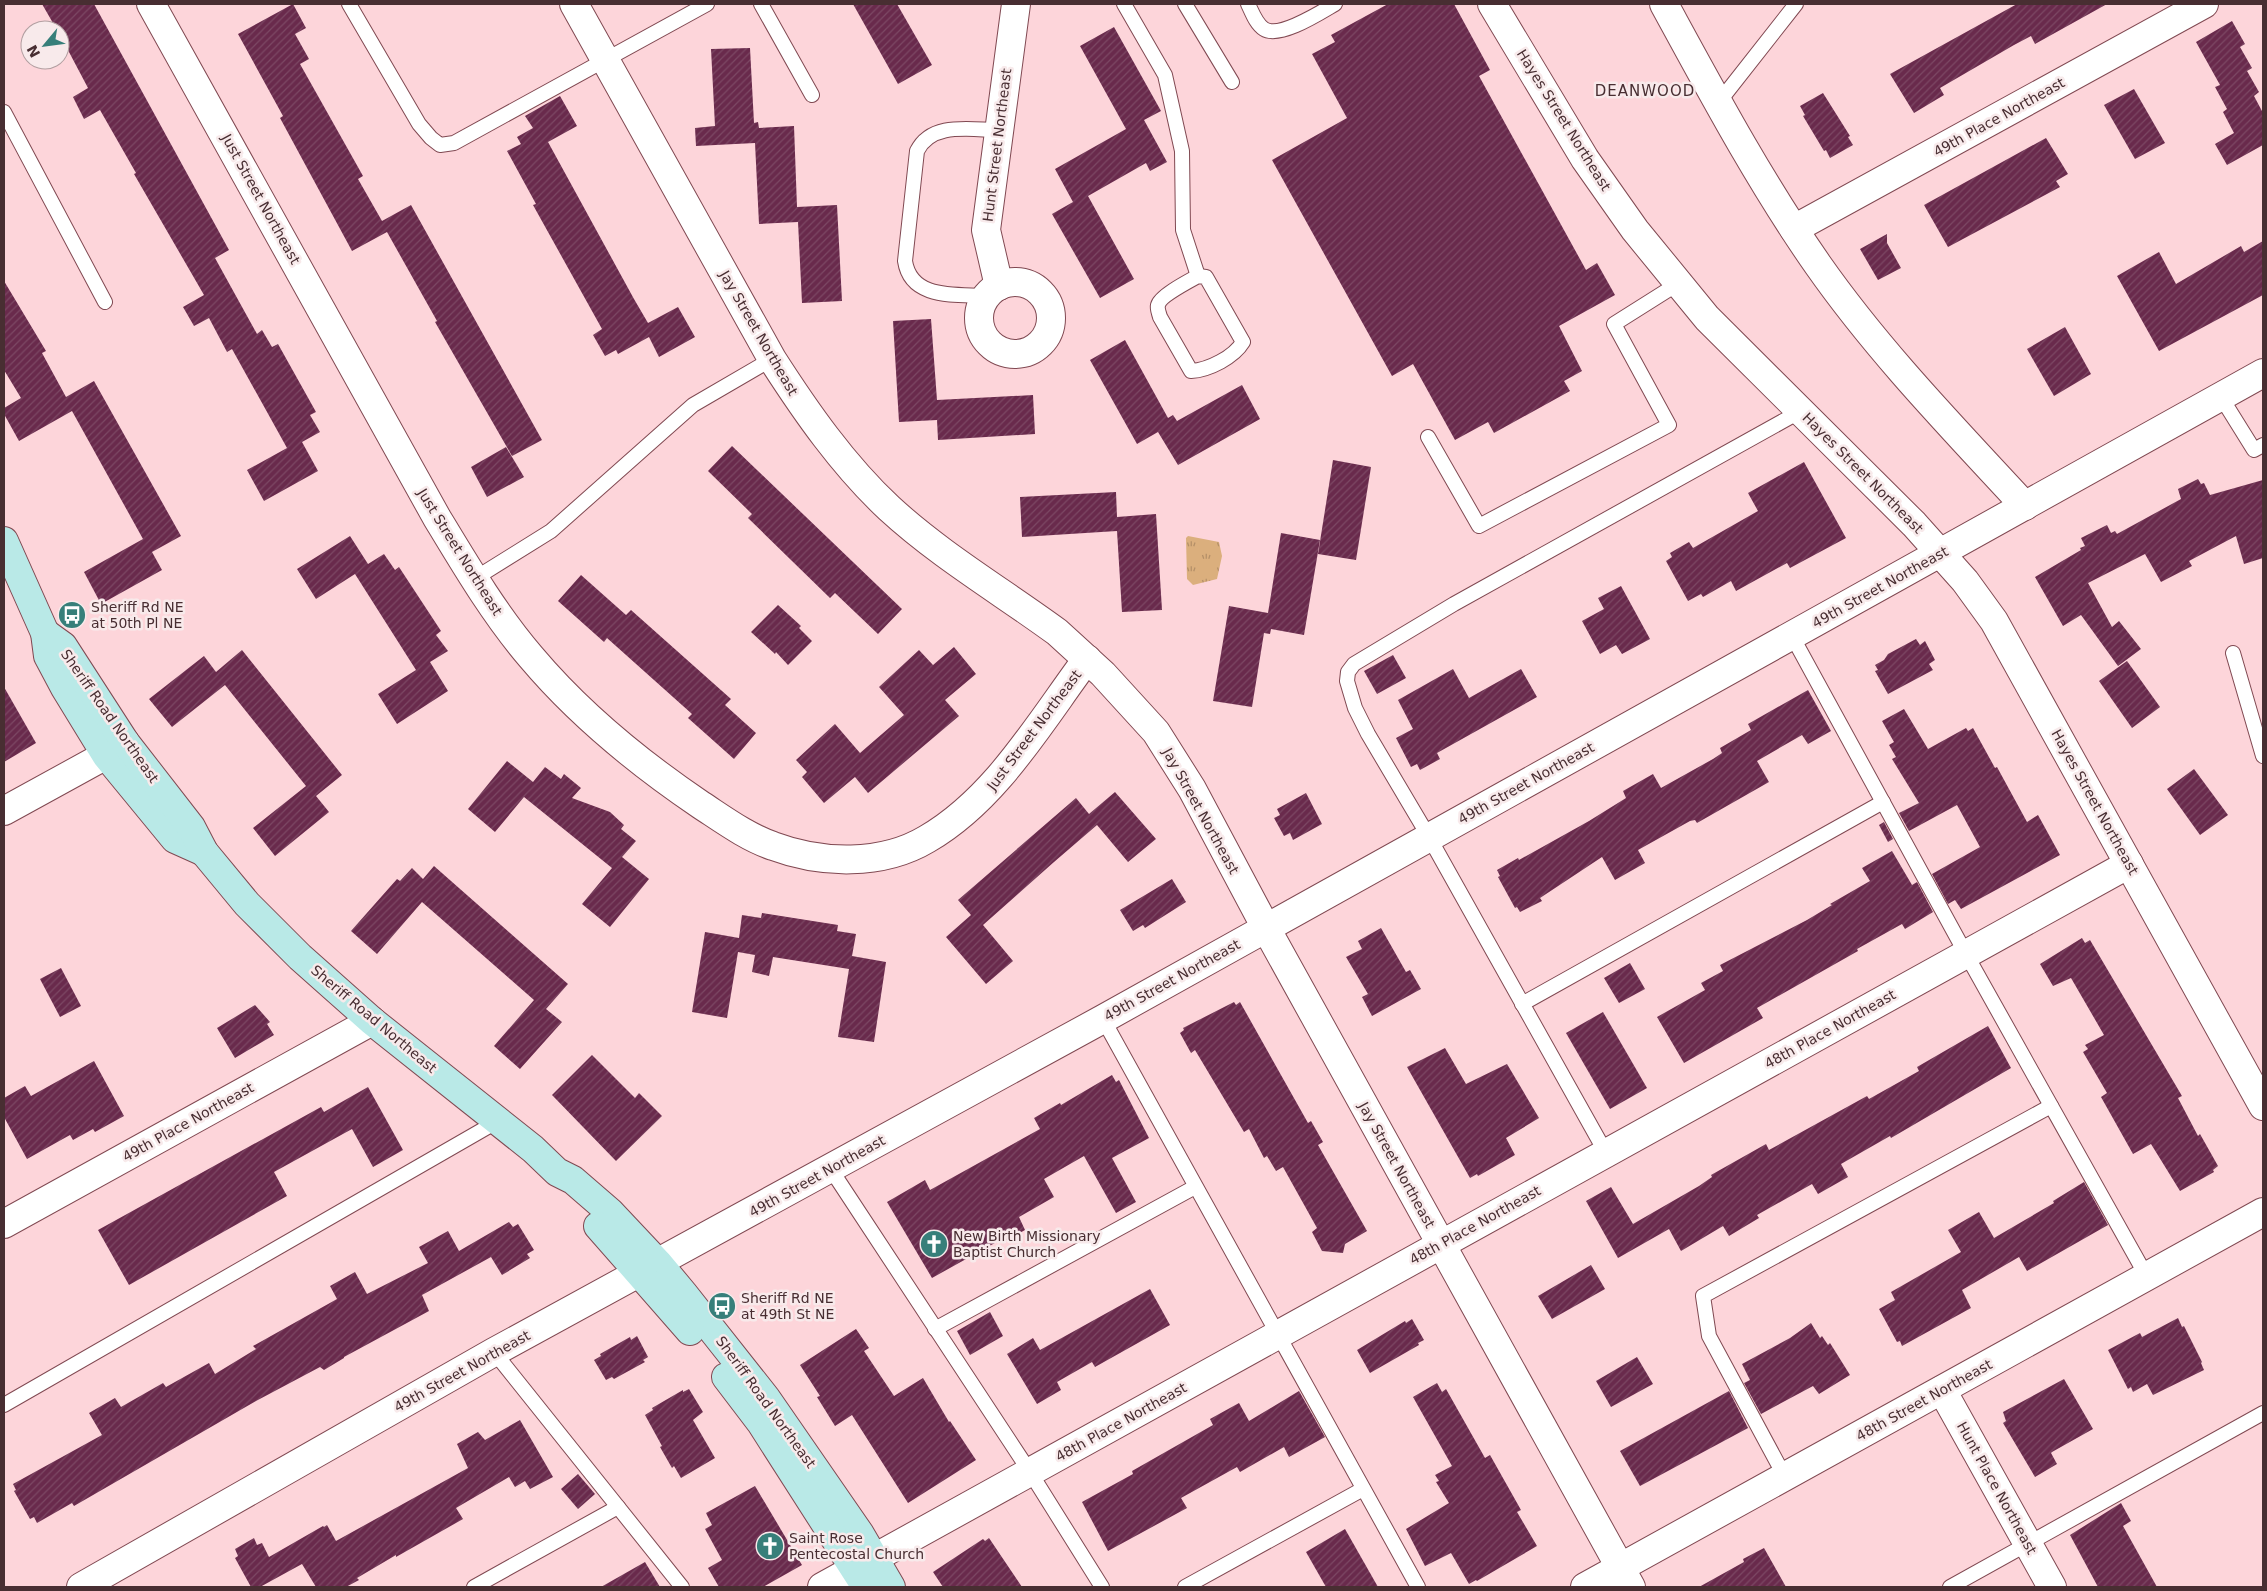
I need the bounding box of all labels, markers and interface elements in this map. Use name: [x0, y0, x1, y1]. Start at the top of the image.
north arrow: [20, 20, 70, 70]
text: N: [24, 42, 43, 60]
street label: Hayes Street Northeast: [1514, 46, 1614, 194]
street label: Hunt Street Northeast: [980, 67, 1014, 223]
street label: 49th Place Northeast: [1931, 74, 2068, 160]
district label: DEANWOOD: [1595, 82, 1695, 100]
street label: Just Street Northeast: [218, 130, 304, 267]
street label: Jay Street Northeast: [716, 267, 802, 399]
street label: Hayes Street Northeast: [1799, 409, 1927, 537]
street label: Just Street Northeast: [414, 485, 506, 619]
street label: 49th Street Northeast: [1809, 543, 1951, 631]
place label: Sheriff Rd NE at 50th Pl NE: [91, 599, 184, 631]
bus stop icon: Sheriff Rd NE at 50th Pl NE: [57, 600, 87, 630]
street label: Sheriff Road Northeast: [58, 646, 162, 786]
street label: Just Street Northeast: [983, 666, 1085, 794]
street label: Hayes Street Northeast: [2048, 726, 2142, 878]
street label: 49th Street Northeast: [1455, 739, 1597, 827]
street label: Jay Street Northeast: [1159, 744, 1243, 877]
street label: 49th Street Northeast: [1101, 936, 1243, 1024]
street label: Sheriff Road Northeast: [308, 962, 440, 1077]
street label: 48th Place Northeast: [1762, 986, 1899, 1072]
street label: 49th Place Northeast: [120, 1079, 257, 1165]
street label: Jay Street Northeast: [1355, 1098, 1439, 1231]
street label: 49th Street Northeast: [746, 1132, 888, 1220]
street label: 48th Place Northeast: [1407, 1182, 1544, 1268]
place label: New Birth Missionary Baptist Church: [953, 1228, 1101, 1260]
church icon: New Birth Missionary Baptist Church: [919, 1229, 949, 1259]
place label: Sheriff Rd NE at 49th St NE: [741, 1290, 834, 1322]
bus stop icon: Sheriff Rd NE at 49th St NE: [707, 1291, 737, 1321]
street label: 49th Street Northeast: [391, 1327, 533, 1415]
street label: Sheriff Road Northeast: [713, 1333, 819, 1471]
street label: 48th Street Northeast: [1853, 1356, 1995, 1444]
street label: 48th Place Northeast: [1053, 1379, 1190, 1465]
street label: Hunt Place Northeast: [1954, 1419, 2040, 1557]
place label: Saint Rose Pentecostal Church: [789, 1530, 924, 1562]
church icon: Saint Rose Pentecostal Church: [755, 1531, 785, 1561]

